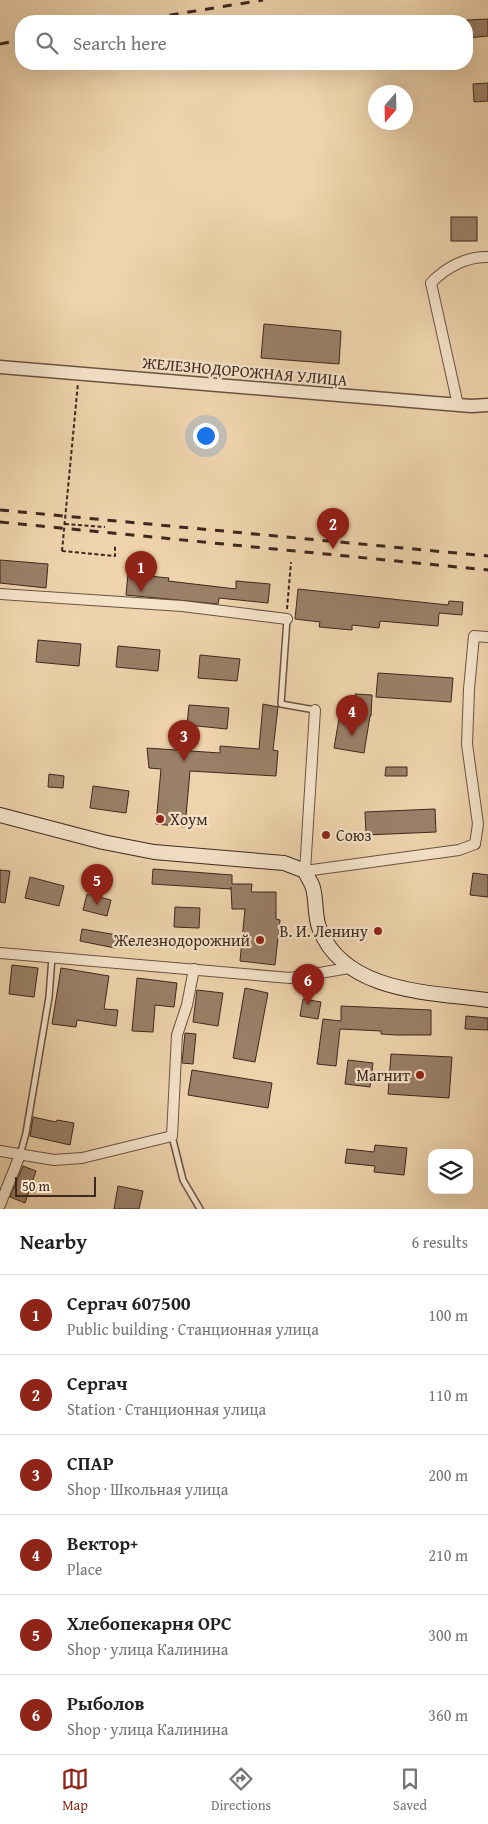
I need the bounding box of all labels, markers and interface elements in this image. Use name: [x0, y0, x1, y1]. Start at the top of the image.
search box: [15, 15, 473, 70]
icon: search: [33, 29, 61, 57]
text: Search here: [73, 29, 167, 57]
north arrow: [368, 85, 413, 130]
street label: ЖЕЛЕЗНОДОРОЖНАЯ УЛИЦА: [141, 350, 349, 392]
your location: [193, 423, 219, 449]
pin: 2: [317, 508, 349, 549]
pin: 1: [125, 551, 157, 592]
pin: 4: [336, 695, 368, 736]
pin: 3: [168, 720, 200, 761]
place label: Хоум: [170, 807, 208, 831]
marker: Хоум: [154, 813, 166, 825]
place label: Союз: [336, 823, 371, 847]
marker: Союз: [320, 829, 332, 841]
pin: 5: [81, 864, 113, 905]
place label: В. И. Ленину: [279, 919, 368, 943]
marker: В. И. Ленину: [372, 925, 384, 937]
place label: Железнодорожний: [113, 928, 250, 952]
marker: Железнодорожний: [254, 934, 266, 946]
pin: 6: [292, 964, 324, 1005]
place label: Магнит: [357, 1063, 410, 1087]
marker: Магнит: [414, 1069, 426, 1081]
map controls: [428, 1149, 473, 1194]
button: layers: [428, 1149, 473, 1194]
scale bar: [15, 1174, 96, 1197]
text: 50 m: [22, 1176, 50, 1196]
text: Nearby: [20, 1226, 87, 1257]
text: 6 results: [411, 1230, 468, 1254]
text: Сергач 607500: [67, 1289, 191, 1317]
text: 1: [32, 1303, 40, 1327]
text: 100 m: [428, 1303, 468, 1327]
text: Public building · Станционная улица: [67, 1317, 319, 1341]
text: Сергач: [67, 1369, 127, 1397]
text: 2: [32, 1383, 40, 1407]
text: 110 m: [428, 1383, 468, 1407]
text: Station · Станционная улица: [67, 1397, 266, 1421]
text: СПАР: [67, 1449, 114, 1477]
text: 3: [32, 1463, 40, 1487]
text: 200 m: [428, 1463, 468, 1487]
text: Shop · Школьная улица: [67, 1477, 228, 1501]
text: Вектор+: [67, 1529, 138, 1557]
text: 4: [32, 1543, 40, 1567]
text: 210 m: [428, 1543, 468, 1567]
text: Place: [67, 1557, 102, 1581]
text: Хлебопекарня ОРС: [67, 1609, 232, 1637]
text: 5: [32, 1623, 40, 1647]
text: 300 m: [428, 1623, 468, 1647]
text: Shop · улица Калинина: [67, 1637, 228, 1661]
text: Рыболов: [67, 1689, 144, 1717]
text: 6: [32, 1703, 40, 1727]
text: 360 m: [428, 1703, 468, 1727]
text: Shop · улица Калинина: [67, 1717, 228, 1741]
tab: Map: [61, 1765, 89, 1815]
tab: Directions: [211, 1765, 271, 1815]
tab: Saved: [393, 1765, 427, 1815]

